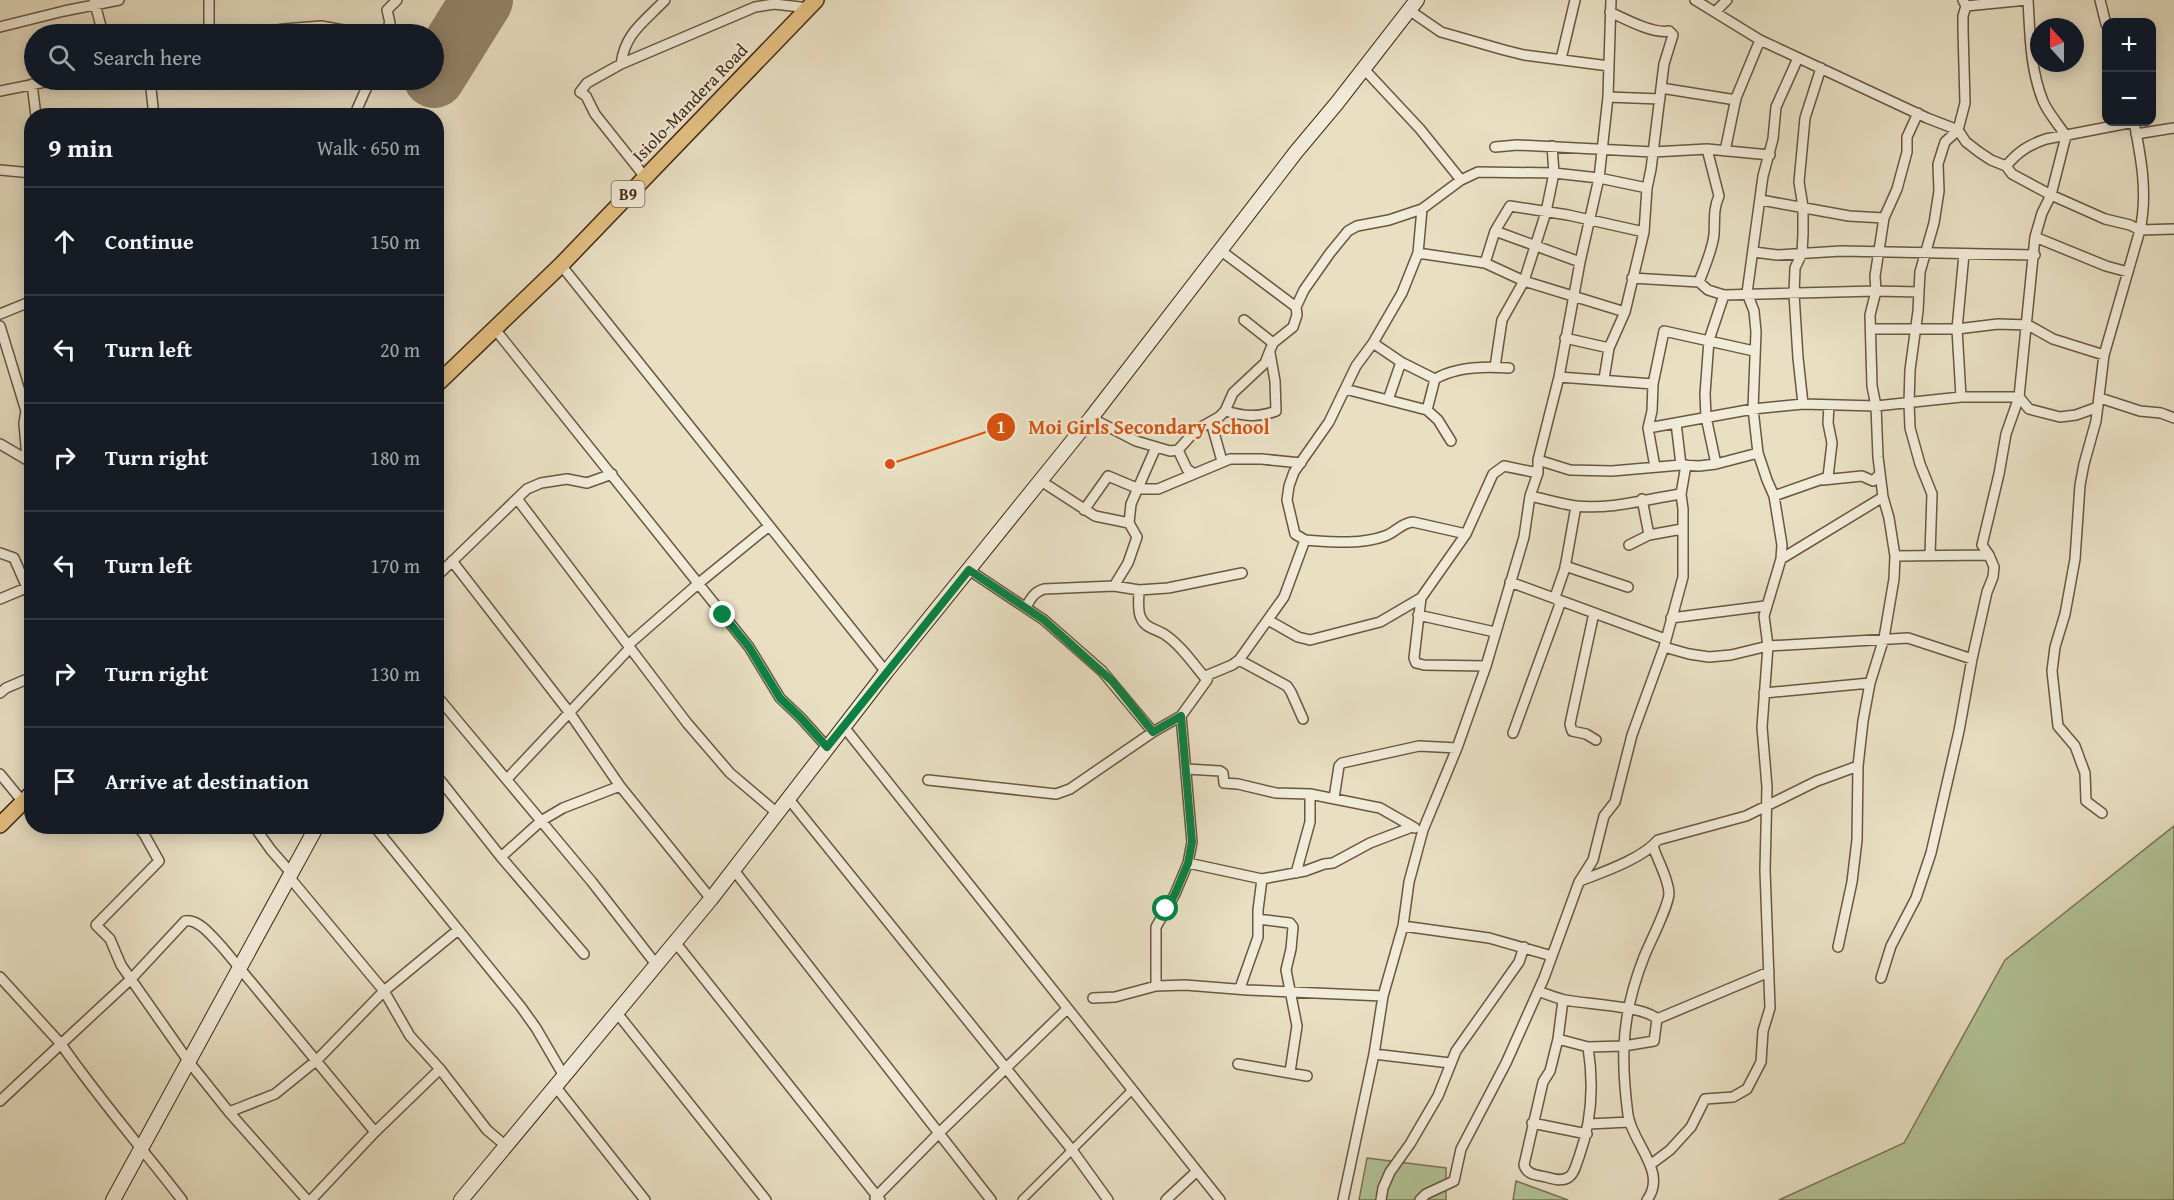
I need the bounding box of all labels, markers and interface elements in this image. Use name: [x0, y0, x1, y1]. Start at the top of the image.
north arrow: [2030, 18, 2084, 72]
map controls: [2102, 18, 2156, 126]
button: +: [2102, 18, 2156, 72]
search box: [24, 24, 444, 90]
street label: Isiolo-Mandera Road: [626, 37, 754, 168]
icon: search: [45, 41, 78, 74]
text: Search here: [93, 41, 202, 73]
button: −: [2102, 72, 2156, 126]
text: 9 min: [48, 128, 113, 167]
text: Walk · 650 m: [317, 133, 420, 162]
road number: B9: [612, 181, 644, 207]
icon: ahead: [48, 225, 81, 258]
text: Continue: [105, 225, 194, 257]
text: 150 m: [370, 227, 420, 256]
icon: left: [48, 333, 81, 366]
text: Turn left: [105, 333, 192, 365]
text: 20 m: [380, 335, 420, 364]
callout: Moi Girls Secondary School: [986, 408, 1282, 446]
text: Moi Girls Secondary School: [1028, 412, 1270, 441]
text: 1: [996, 413, 1006, 440]
icon: right: [48, 441, 81, 474]
text: Turn right: [105, 441, 208, 473]
text: 180 m: [370, 443, 420, 472]
icon: left: [48, 549, 81, 582]
text: Turn left: [105, 549, 192, 581]
text: 170 m: [370, 551, 420, 580]
route end: [709, 601, 735, 627]
icon: right: [48, 657, 81, 690]
text: Turn right: [105, 657, 208, 689]
text: 130 m: [370, 659, 420, 688]
icon: arrive: [48, 765, 81, 798]
text: Arrive at destination: [105, 765, 309, 797]
route start: [1152, 895, 1178, 921]

